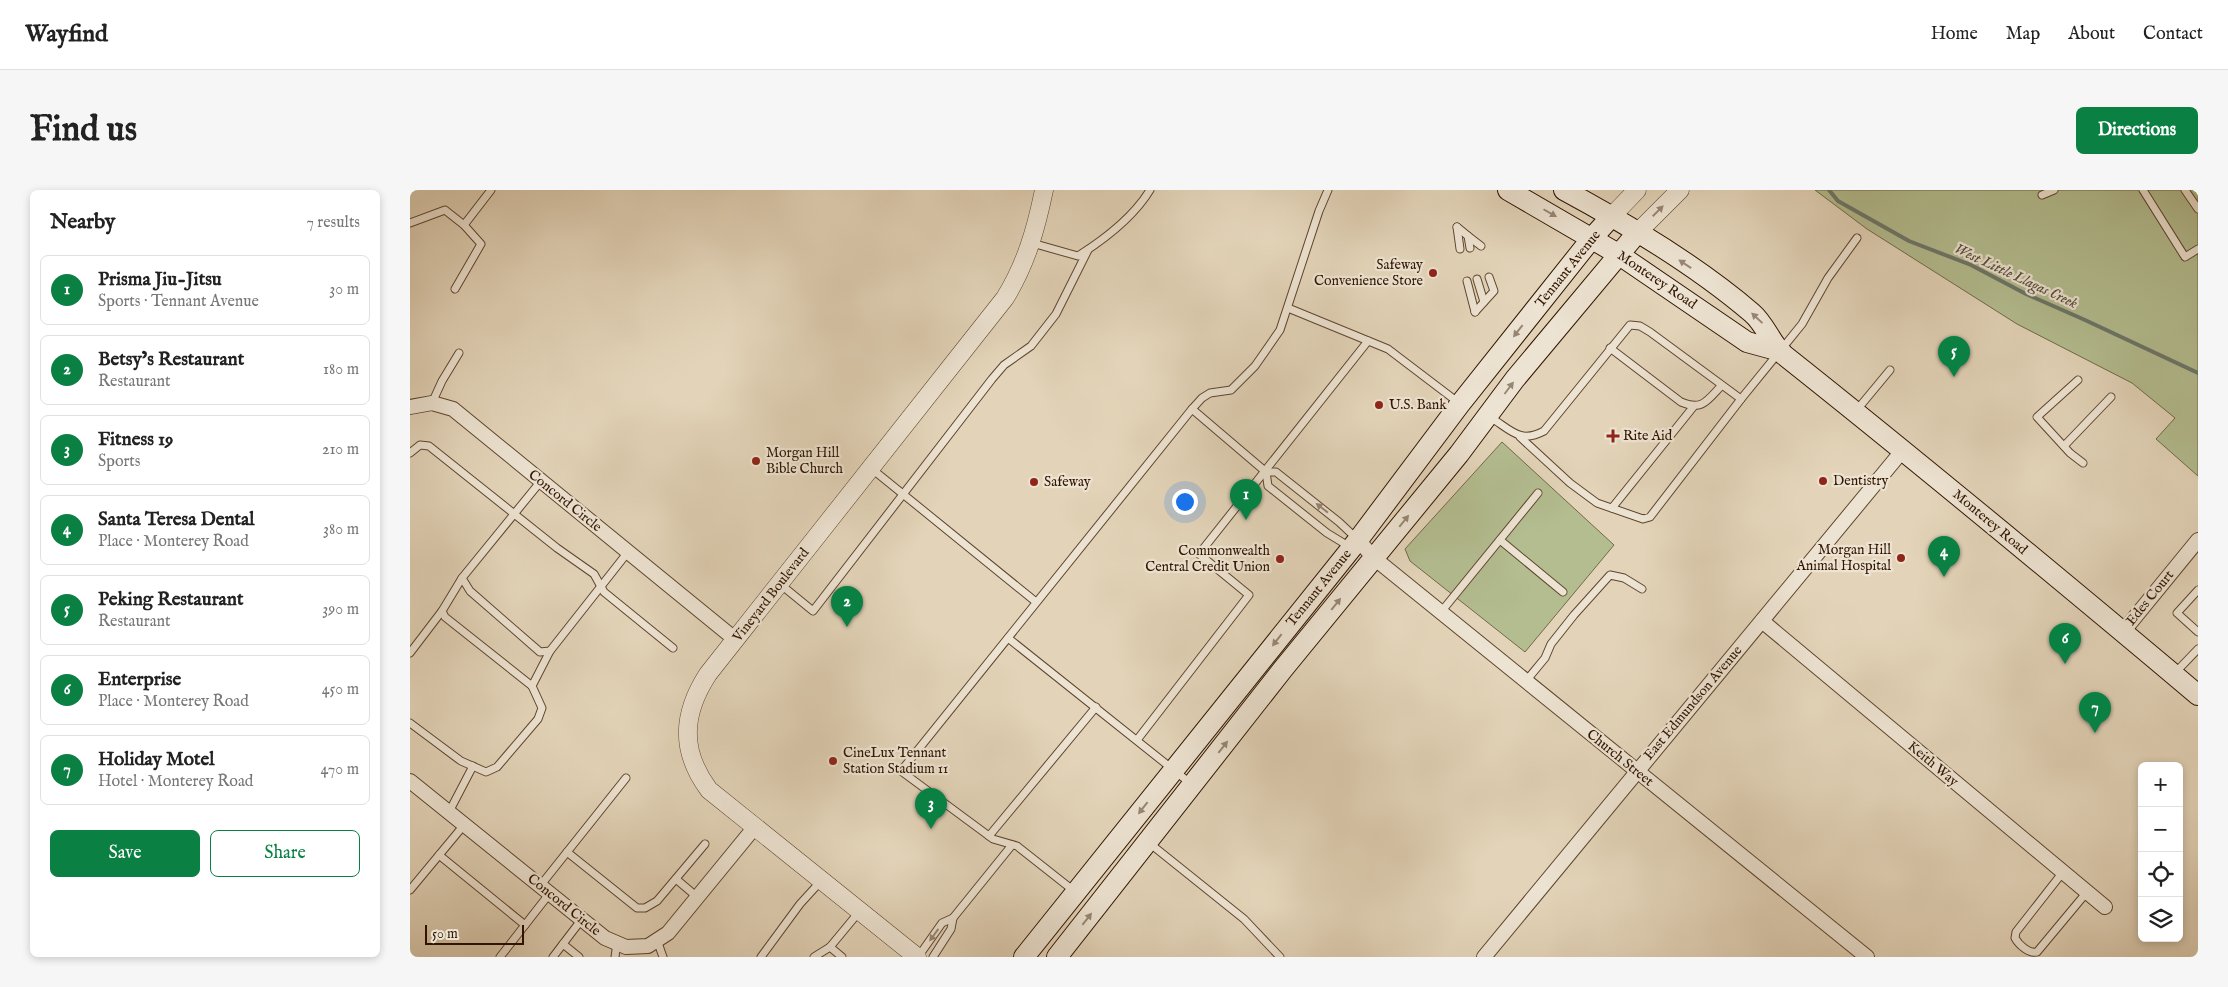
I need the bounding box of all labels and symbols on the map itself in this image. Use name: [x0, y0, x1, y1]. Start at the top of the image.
one-way arrow: [1652, 205, 1664, 217]
one-way arrow: [1544, 209, 1557, 218]
street label: Tennant Avenue: [1531, 226, 1605, 311]
water label: West Little Llagas Creek: [1951, 239, 2081, 314]
street label: Monterey Road: [1614, 247, 1701, 314]
place label: Safeway Convenience Store: [1314, 256, 1424, 290]
one-way arrow: [1678, 259, 1692, 269]
marker: Safeway Convenience Store: [1427, 267, 1439, 279]
one-way arrow: [1751, 312, 1763, 323]
one-way arrow: [1512, 324, 1523, 337]
pin: 5: [1938, 336, 1970, 377]
one-way arrow: [1504, 381, 1514, 394]
place label: U.S. Bank: [1389, 396, 1447, 414]
marker: U.S. Bank: [1373, 399, 1385, 411]
place label: Rite Aid: [1623, 427, 1673, 445]
marker: Rite Aid: [1607, 430, 1619, 442]
place label: Morgan Hill Bible Church: [766, 444, 843, 478]
marker: Morgan Hill Bible Church: [750, 455, 762, 467]
street label: Concord Circle: [525, 466, 606, 536]
place label: Dentistry: [1833, 472, 1889, 490]
place label: Safeway: [1044, 473, 1091, 491]
marker: Dentistry: [1817, 475, 1829, 487]
marker: Safeway: [1028, 476, 1040, 488]
pin: 1: [1230, 479, 1262, 520]
street label: Monterey Road: [1949, 485, 2032, 559]
your location: [1172, 489, 1198, 515]
one-way arrow: [1315, 503, 1329, 513]
one-way arrow: [1399, 514, 1410, 527]
pin: 4: [1928, 536, 1960, 577]
place label: Morgan Hill Animal Hospital: [1795, 541, 1891, 575]
place label: Commonwealth Central Credit Union: [1145, 542, 1271, 576]
street label: Vineyard Boulevard: [728, 544, 814, 646]
street label: Tennant Avenue: [1282, 545, 1356, 630]
marker: Morgan Hill Animal Hospital: [1895, 552, 1907, 564]
marker: Commonwealth Central Credit Union: [1274, 553, 1286, 565]
street label: Edes Court: [2122, 566, 2178, 629]
pin: 2: [831, 586, 863, 627]
one-way arrow: [1331, 598, 1342, 611]
pin: 6: [2049, 623, 2081, 664]
one-way arrow: [1272, 633, 1282, 647]
street label: East Edmundson Avenue: [1640, 642, 1747, 764]
pin: 7: [2079, 692, 2111, 733]
street label: Church Street: [1583, 725, 1657, 791]
street label: Keith Way: [1904, 738, 1962, 791]
one-way arrow: [1218, 741, 1229, 754]
place label: CineLux Tennant Station Stadium 11: [843, 744, 948, 778]
marker: CineLux Tennant Station Stadium 11: [827, 755, 839, 767]
pin: 3: [915, 788, 947, 829]
one-way arrow: [1138, 801, 1149, 814]
street label: Concord Circle: [524, 870, 605, 940]
one-way arrow: [1082, 913, 1093, 926]
scale bar: [425, 922, 524, 945]
one-way arrow: [928, 928, 939, 941]

